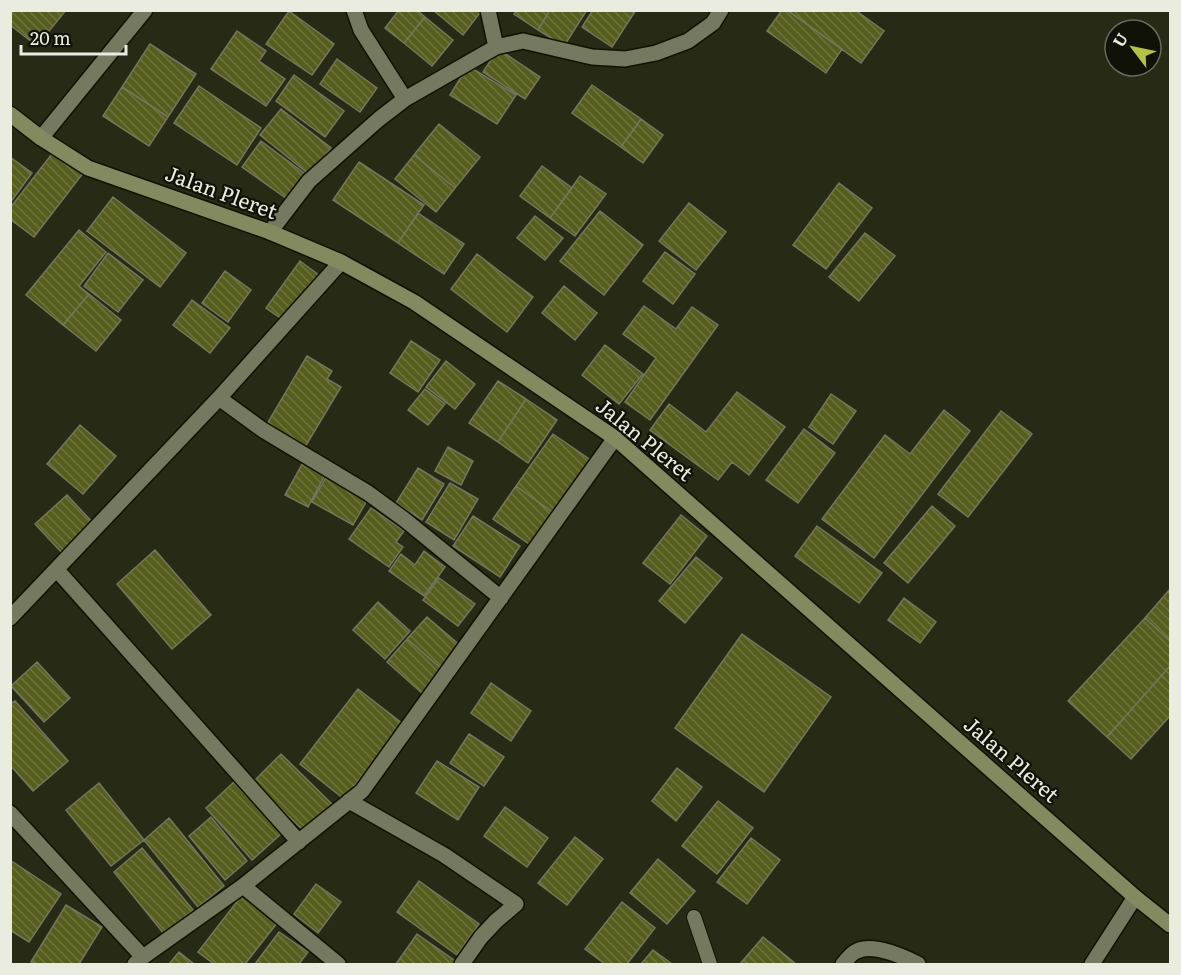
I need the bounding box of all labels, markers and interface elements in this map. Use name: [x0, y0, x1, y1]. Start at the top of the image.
scale bar: [21, 18, 126, 56]
north arrow: [1103, 18, 1163, 78]
text: 20 m: [30, 24, 71, 51]
text: U: [1106, 27, 1133, 51]
street label: Jalan Pleret: [161, 156, 283, 225]
street label: Jalan Pleret: [590, 389, 701, 487]
street label: Jalan Pleret: [958, 708, 1067, 809]

